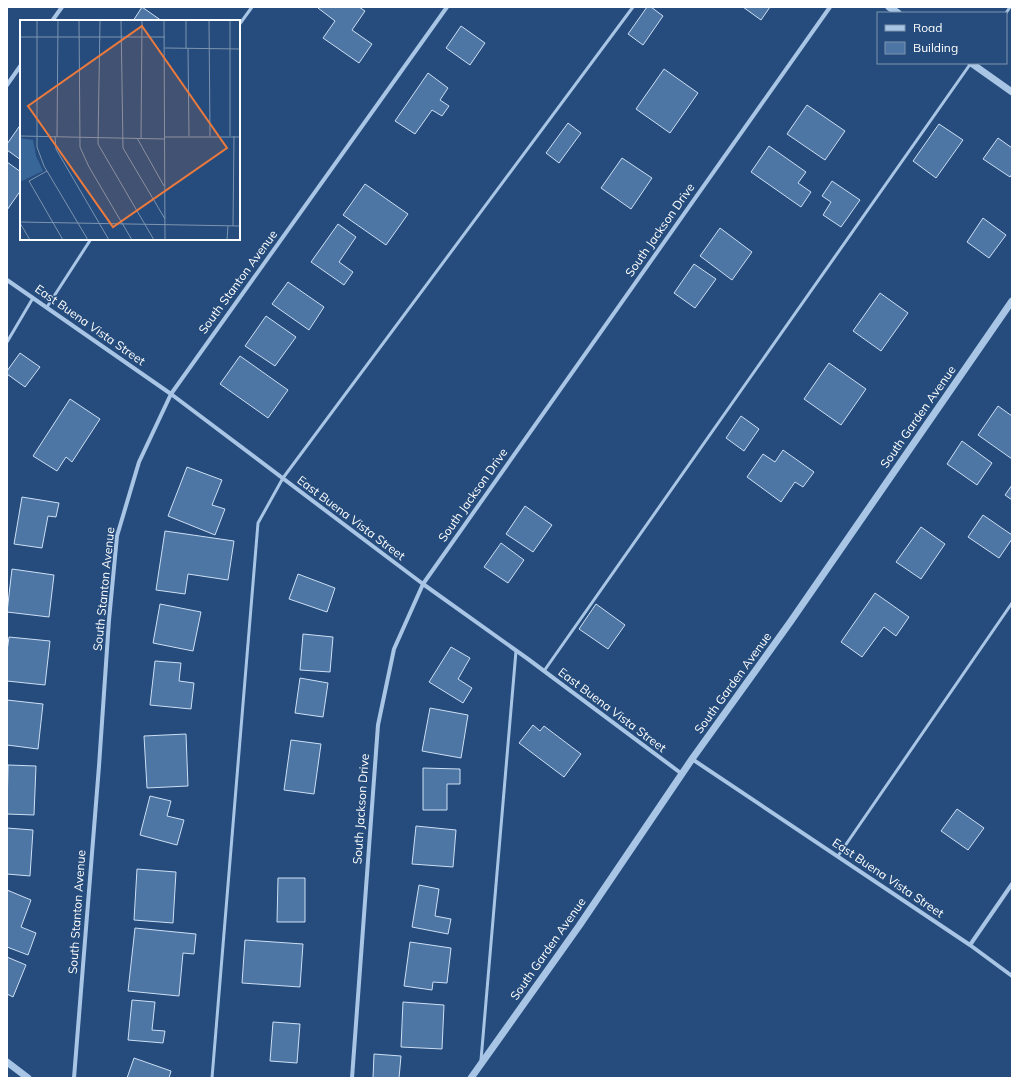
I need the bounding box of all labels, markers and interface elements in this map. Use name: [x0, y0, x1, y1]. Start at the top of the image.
legend: [877, 12, 1007, 64]
inset map: [20, 20, 240, 240]
text: Road: [913, 20, 942, 35]
text: Building: [913, 40, 958, 55]
street label: South Jackson Drive: [622, 180, 697, 279]
street label: South Stanton Avenue: [195, 227, 280, 336]
street label: East Buena Vista Street: [32, 281, 148, 368]
street label: South Garden Avenue: [877, 363, 959, 471]
street label: South Jackson Drive: [435, 445, 510, 544]
street label: East Buena Vista Street: [294, 472, 408, 563]
street label: South Stanton Avenue: [90, 526, 117, 652]
street label: South Garden Avenue: [691, 629, 774, 736]
street label: East Buena Vista Street: [555, 664, 669, 755]
street label: South Jackson Drive: [349, 753, 372, 865]
street label: East Buena Vista Street: [830, 835, 947, 920]
street label: South Stanton Avenue: [65, 849, 88, 975]
street label: South Garden Avenue: [507, 895, 589, 1003]

